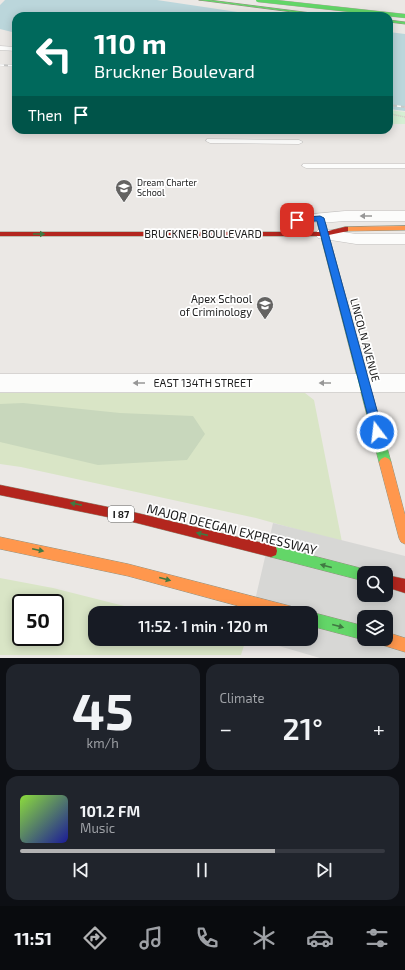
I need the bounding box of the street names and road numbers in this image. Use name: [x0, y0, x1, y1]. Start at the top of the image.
street label: BRUCKNER BOULEVARD: [144, 227, 262, 240]
street label: LINCOLN AVENUE: [348, 297, 383, 383]
street label: EAST 134TH STREET: [153, 376, 253, 389]
street label: MAJOR DEEGAN EXPRESSWAY: [145, 500, 319, 558]
road number: I 87: [108, 506, 134, 522]

